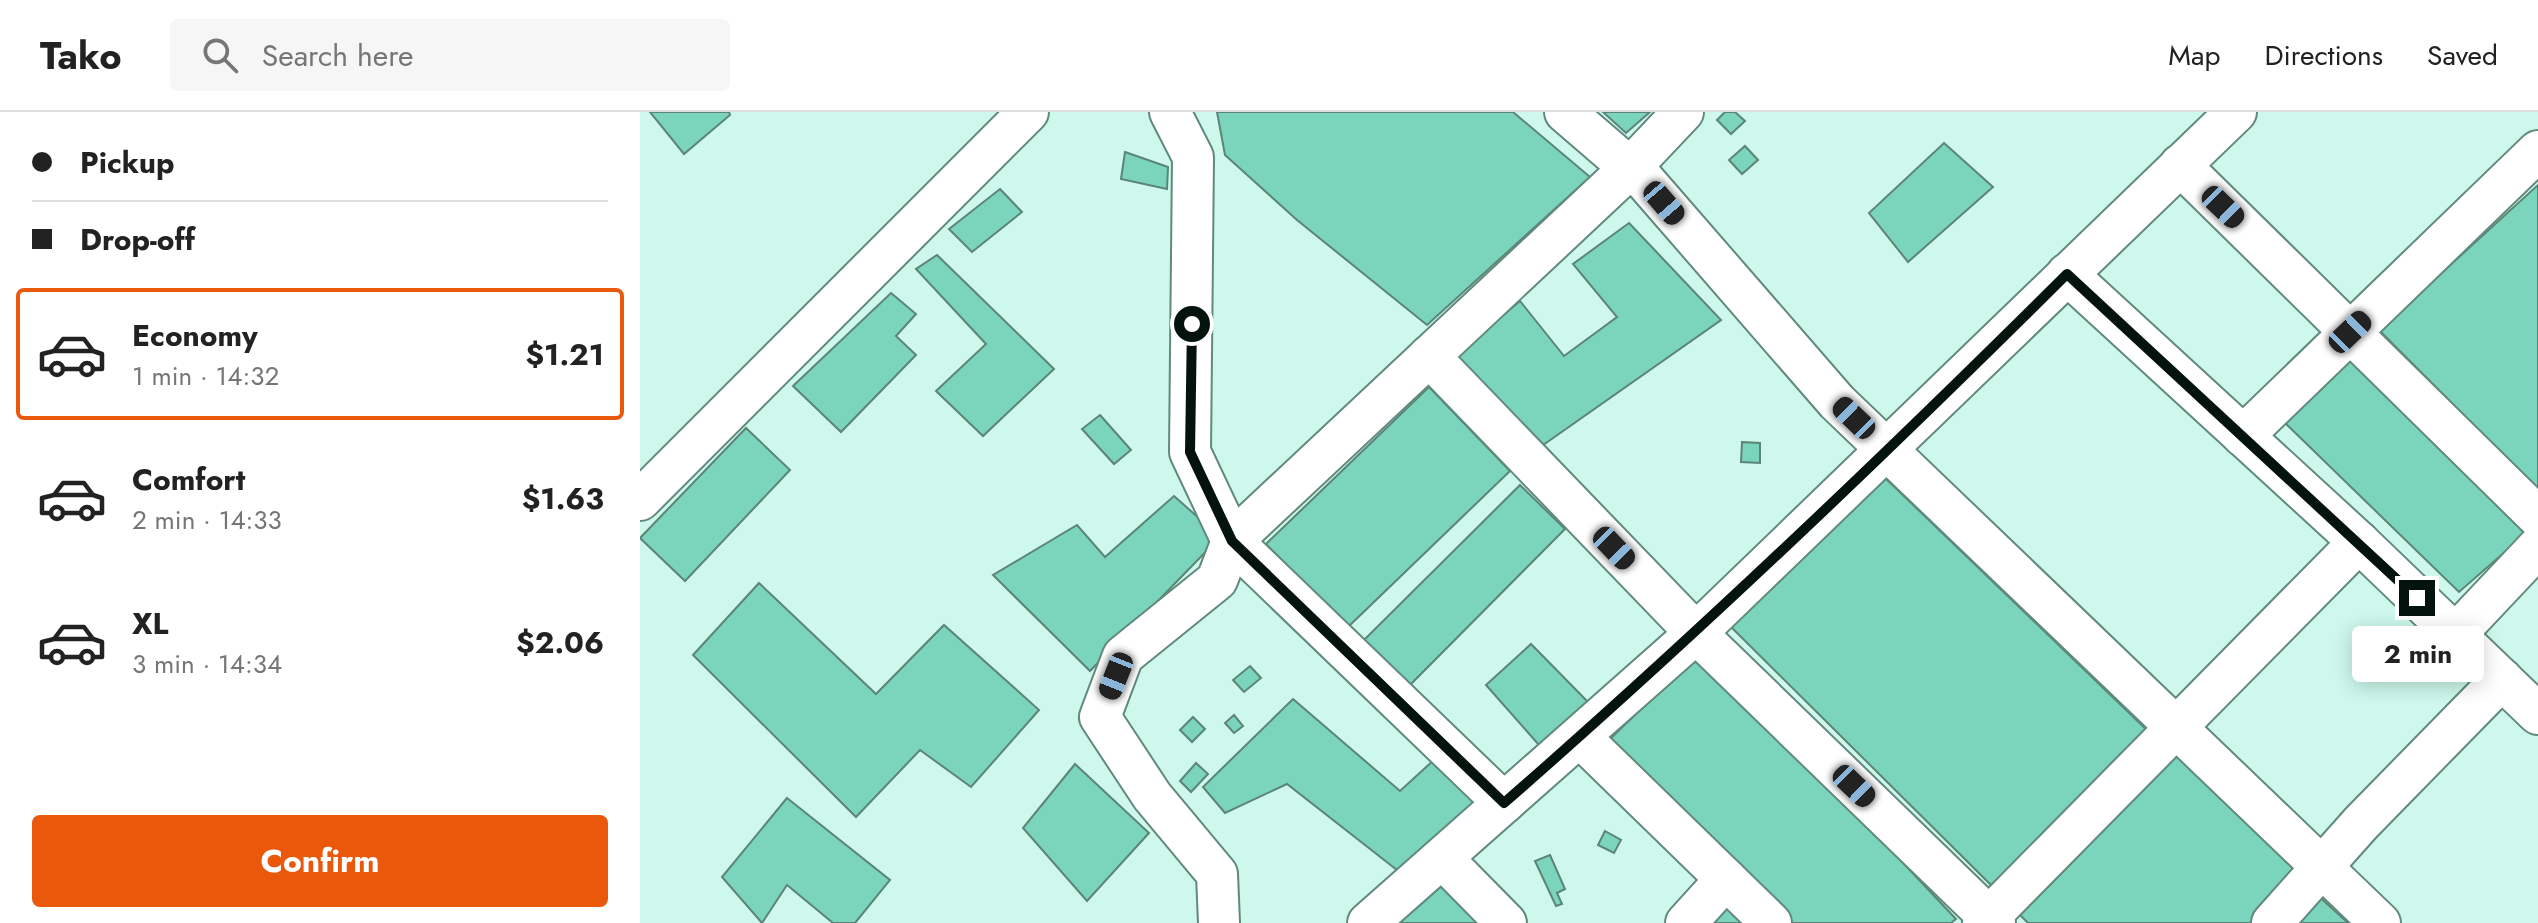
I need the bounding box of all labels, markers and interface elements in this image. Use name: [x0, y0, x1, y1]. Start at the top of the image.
search box: [170, 19, 730, 91]
text: Tako: [40, 28, 122, 83]
icon: search: [198, 33, 242, 77]
text: Search here: [262, 34, 414, 77]
text: Map: [2168, 35, 2220, 76]
text: Directions: [2264, 35, 2383, 76]
text: Saved: [2427, 35, 2498, 76]
text: Pickup: [80, 141, 175, 184]
car: [1639, 177, 1689, 229]
car: [2197, 182, 2249, 232]
text: Drop-off: [80, 218, 195, 261]
route start: [1174, 306, 1210, 342]
car: [2324, 307, 2376, 357]
text: Economy: [132, 314, 258, 357]
icon: car: [36, 318, 108, 390]
text: $1.21: [525, 333, 604, 376]
text: 1 min · 14:32: [132, 357, 279, 395]
car: [1828, 393, 1880, 443]
text: Comfort: [132, 458, 245, 501]
icon: car: [36, 462, 108, 534]
text: $1.63: [522, 477, 604, 520]
text: 2 min · 14:33: [132, 501, 282, 539]
car: [1589, 522, 1639, 574]
route end: [2399, 580, 2435, 616]
text: XL: [132, 602, 168, 645]
icon: car: [36, 606, 108, 678]
text: $2.06: [516, 621, 604, 664]
callout: 2 min: [2351, 626, 2483, 682]
text: 2 min: [2384, 635, 2452, 673]
text: 3 min · 14:34: [132, 645, 282, 683]
car: [1096, 649, 1136, 703]
car: [1828, 761, 1880, 811]
button: Confirm: [32, 815, 608, 907]

